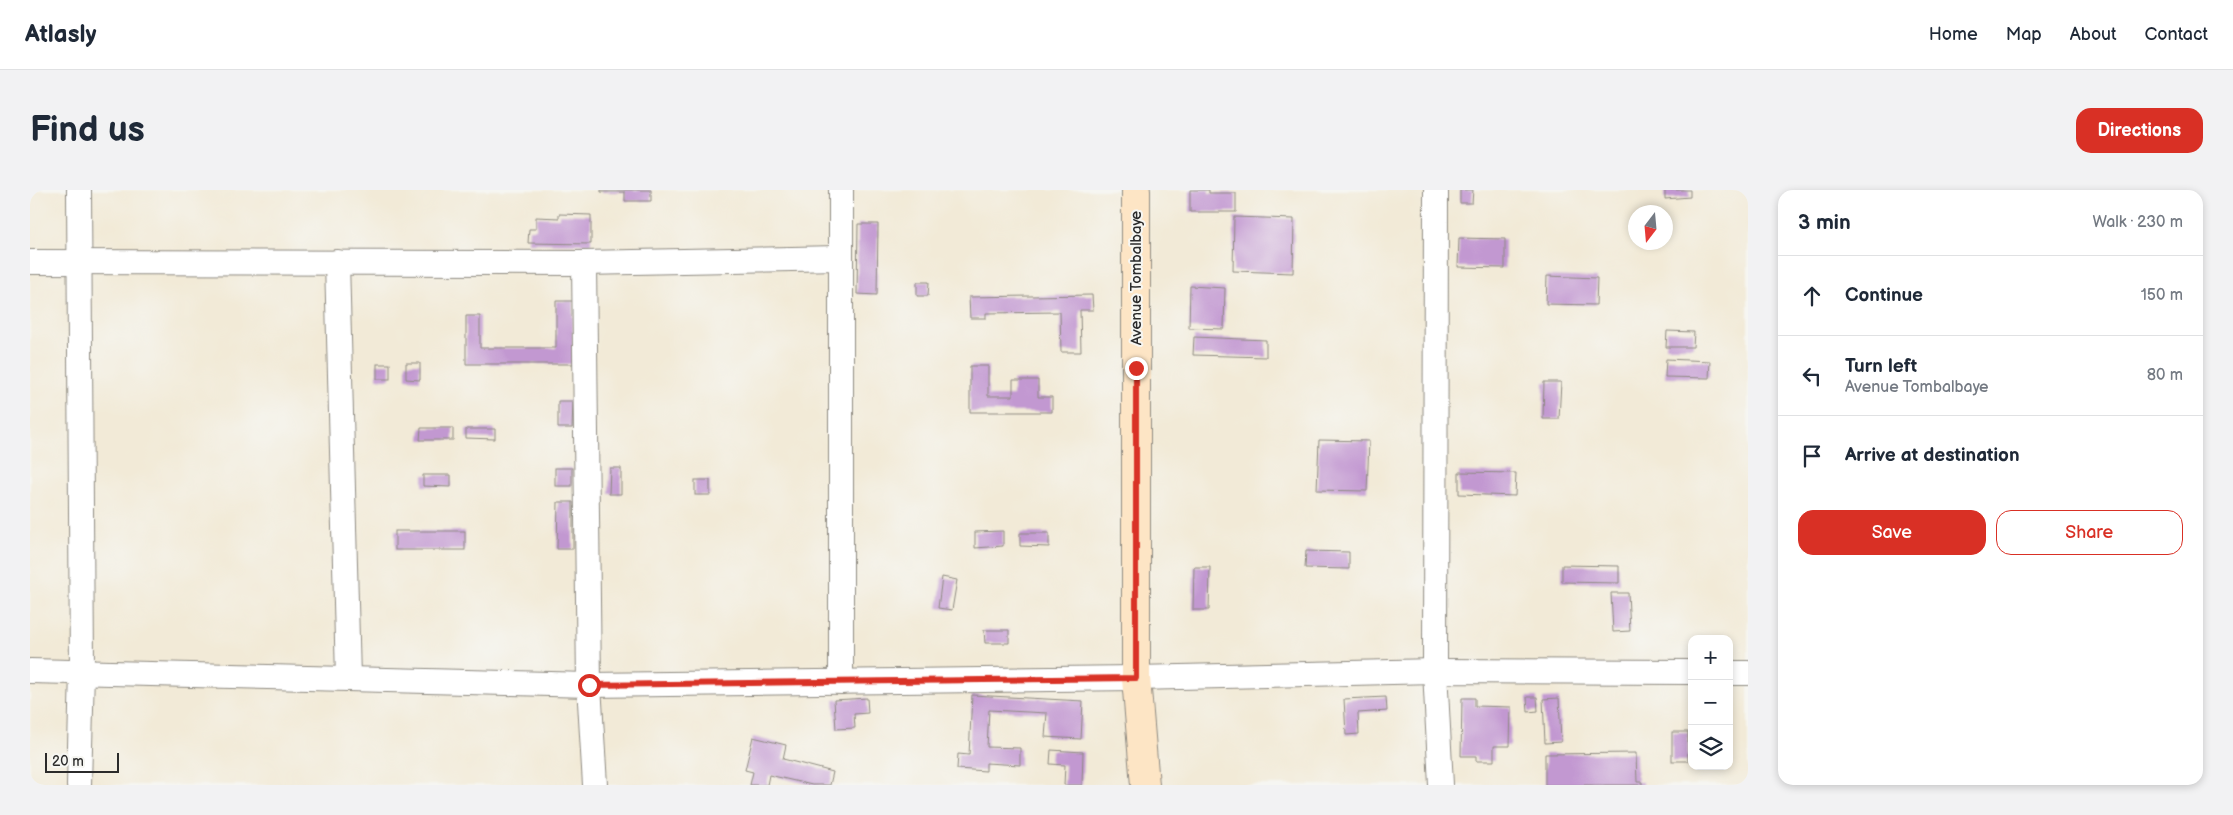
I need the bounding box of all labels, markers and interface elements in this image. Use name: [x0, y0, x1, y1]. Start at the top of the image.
text: Atlasly: [25, 20, 96, 49]
text: Home: [1929, 24, 1978, 45]
text: Map: [2006, 24, 2042, 45]
text: About: [2070, 24, 2117, 45]
text: Contact: [2145, 24, 2208, 45]
button: Directions: [2076, 108, 2203, 153]
text: Find us: [30, 109, 145, 152]
north arrow: [1628, 205, 1673, 250]
text: 3 min: [1798, 210, 1851, 235]
street label: Avenue Tombalbaye: [1127, 211, 1146, 345]
text: Walk · 230 m: [2093, 213, 2183, 232]
icon: ahead: [1798, 282, 1826, 310]
text: Continue: [1845, 284, 1923, 307]
text: 150 m: [2141, 286, 2183, 305]
text: Turn left: [1845, 355, 1917, 378]
route end: [1125, 357, 1148, 380]
icon: left: [1798, 362, 1826, 390]
text: 80 m: [2147, 366, 2183, 385]
text: Avenue Tombalbaye: [1845, 378, 1988, 397]
icon: arrive: [1798, 442, 1826, 470]
text: Arrive at destination: [1845, 444, 2020, 467]
button: Save: [1798, 510, 1986, 555]
button: Share: [1996, 510, 2183, 555]
map controls: [1688, 635, 1733, 770]
button: +: [1688, 635, 1733, 680]
route start: [578, 674, 601, 697]
button: −: [1688, 680, 1733, 725]
button: layers: [1688, 725, 1733, 770]
scale bar: [45, 750, 119, 773]
text: 20 m: [52, 753, 84, 770]

